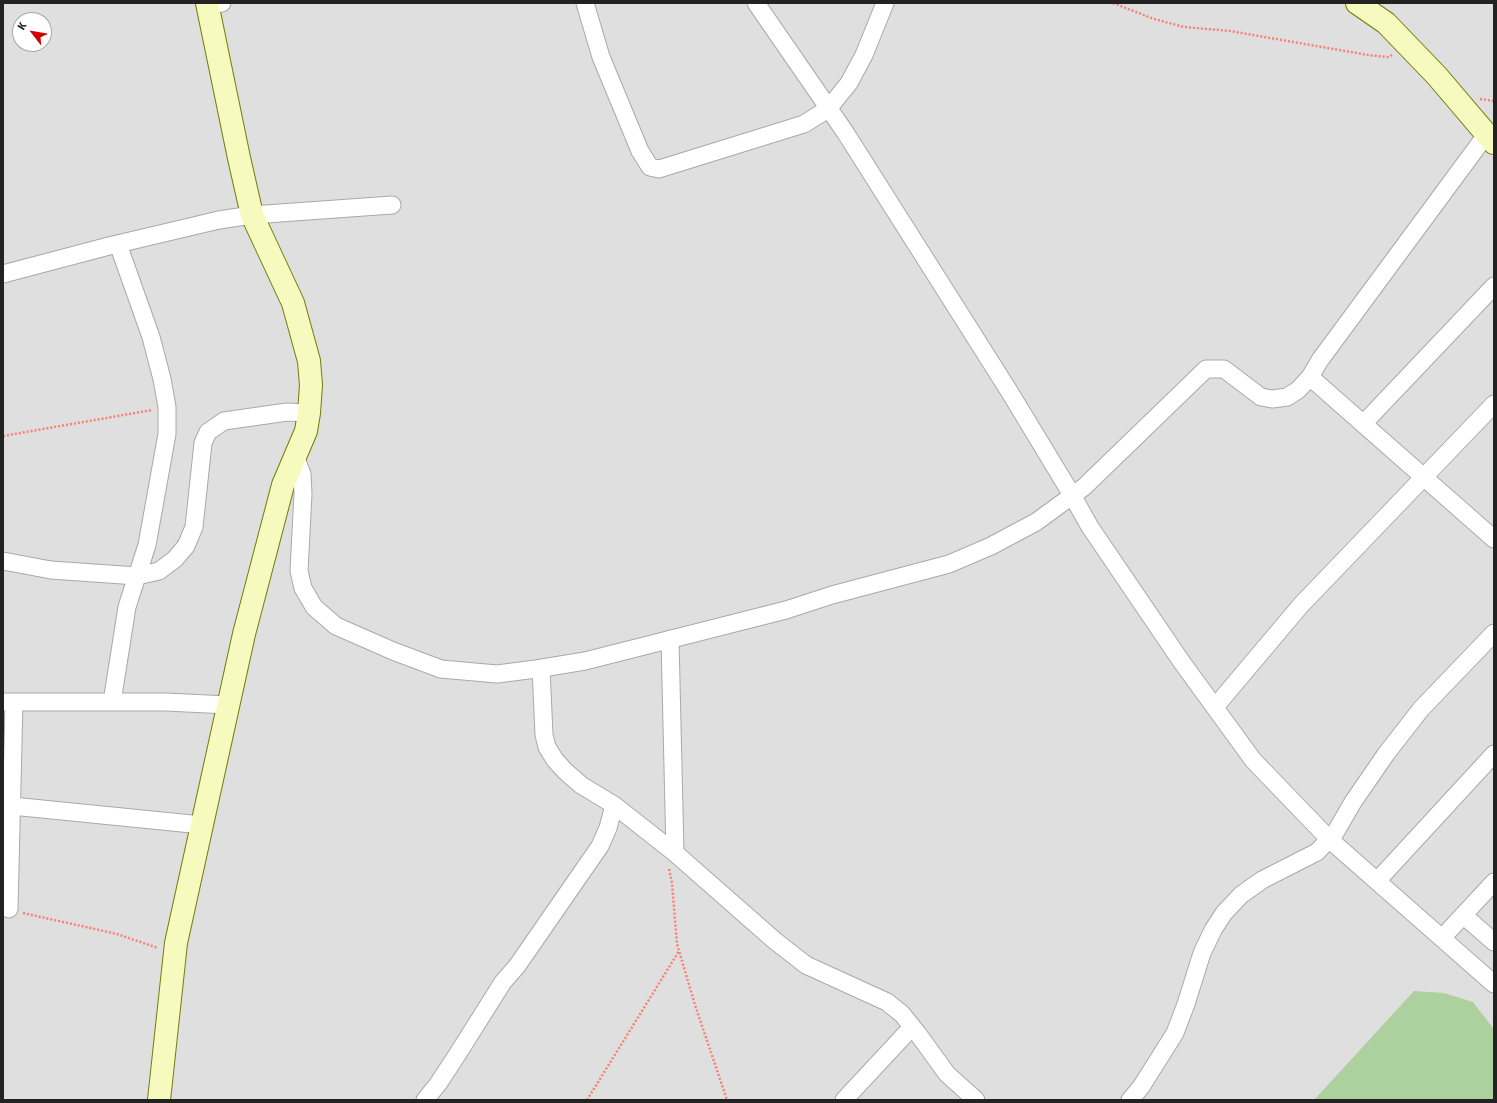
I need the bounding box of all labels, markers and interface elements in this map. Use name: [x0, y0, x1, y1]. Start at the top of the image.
north arrow: [12, 12, 52, 52]
text: K: [15, 20, 29, 32]

